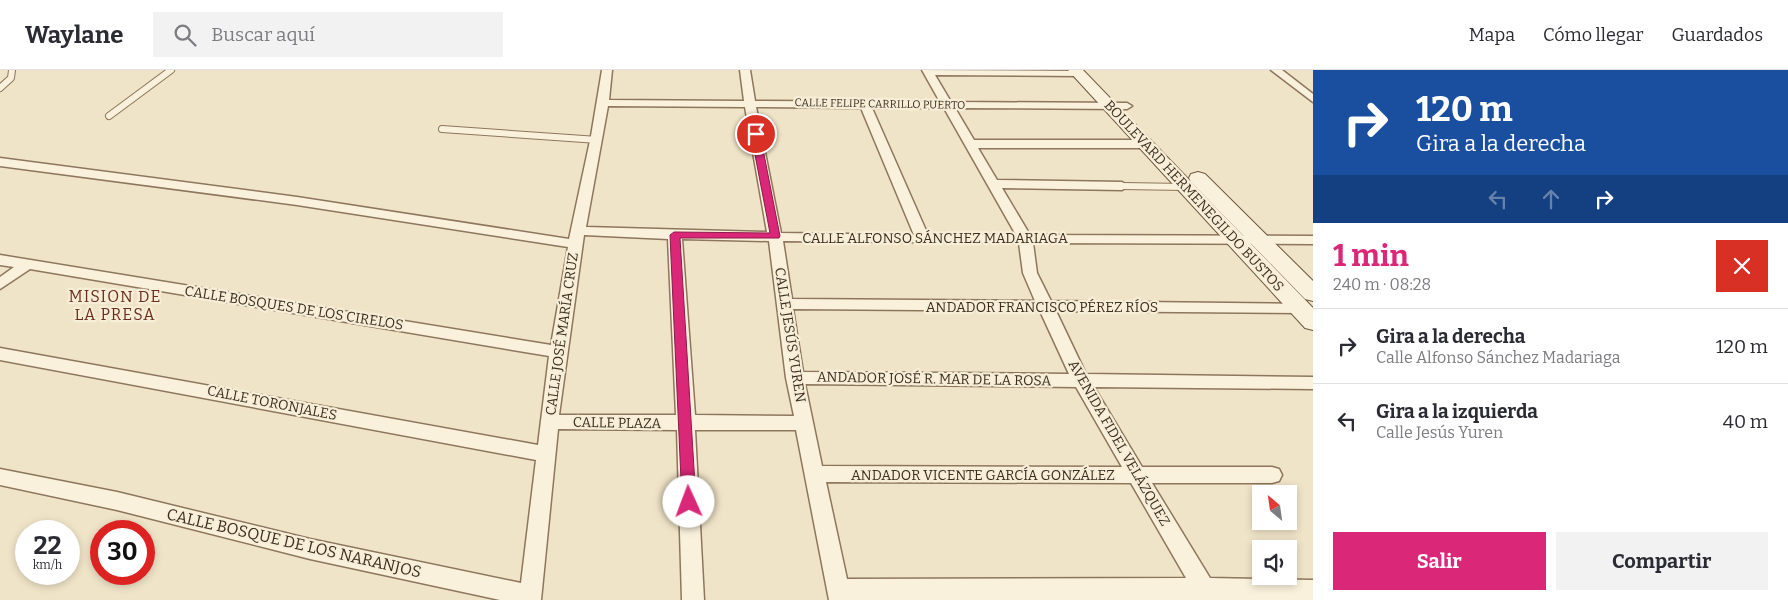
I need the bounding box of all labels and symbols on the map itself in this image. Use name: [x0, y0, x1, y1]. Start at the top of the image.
street label: CALLE FELIPE CARRILLO PUERTO: [795, 96, 965, 112]
street label: BOULEVARD HERMENEGILDO BUSTOS: [1101, 97, 1287, 295]
pin: [735, 113, 777, 155]
street label: CALLE ALFONSO SÁNCHEZ MADARIAGA: [802, 229, 1068, 247]
street label: CALLE JOSÉ MARÍA CRUZ: [541, 251, 582, 417]
street label: CALLE JESÚS YUREN: [771, 266, 810, 404]
street label: CALLE BOSQUES DE LOS CIRELOS: [183, 282, 405, 334]
district label: MISION DE LA PRESA: [69, 287, 161, 324]
street label: ANDADOR FRANCISCO PÉREZ RÍOS: [926, 298, 1158, 316]
street label: AVENIDA FIDEL VELÁZQUEZ: [1064, 357, 1174, 529]
street label: ANDADOR JOSÉ R. MAR DE LA ROSA: [817, 367, 1051, 390]
street label: CALLE TORONJALES: [206, 382, 338, 424]
street label: CALLE PLAZA: [573, 414, 661, 432]
street label: ANDADOR VICENTE GARCÍA GONZÁLEZ: [851, 466, 1115, 484]
position arrow: [662, 475, 714, 527]
north arrow: [1252, 485, 1298, 530]
street label: CALLE BOSQUE DE LOS NARANJOS: [165, 504, 423, 582]
speed limit sign: 30: [90, 520, 155, 585]

